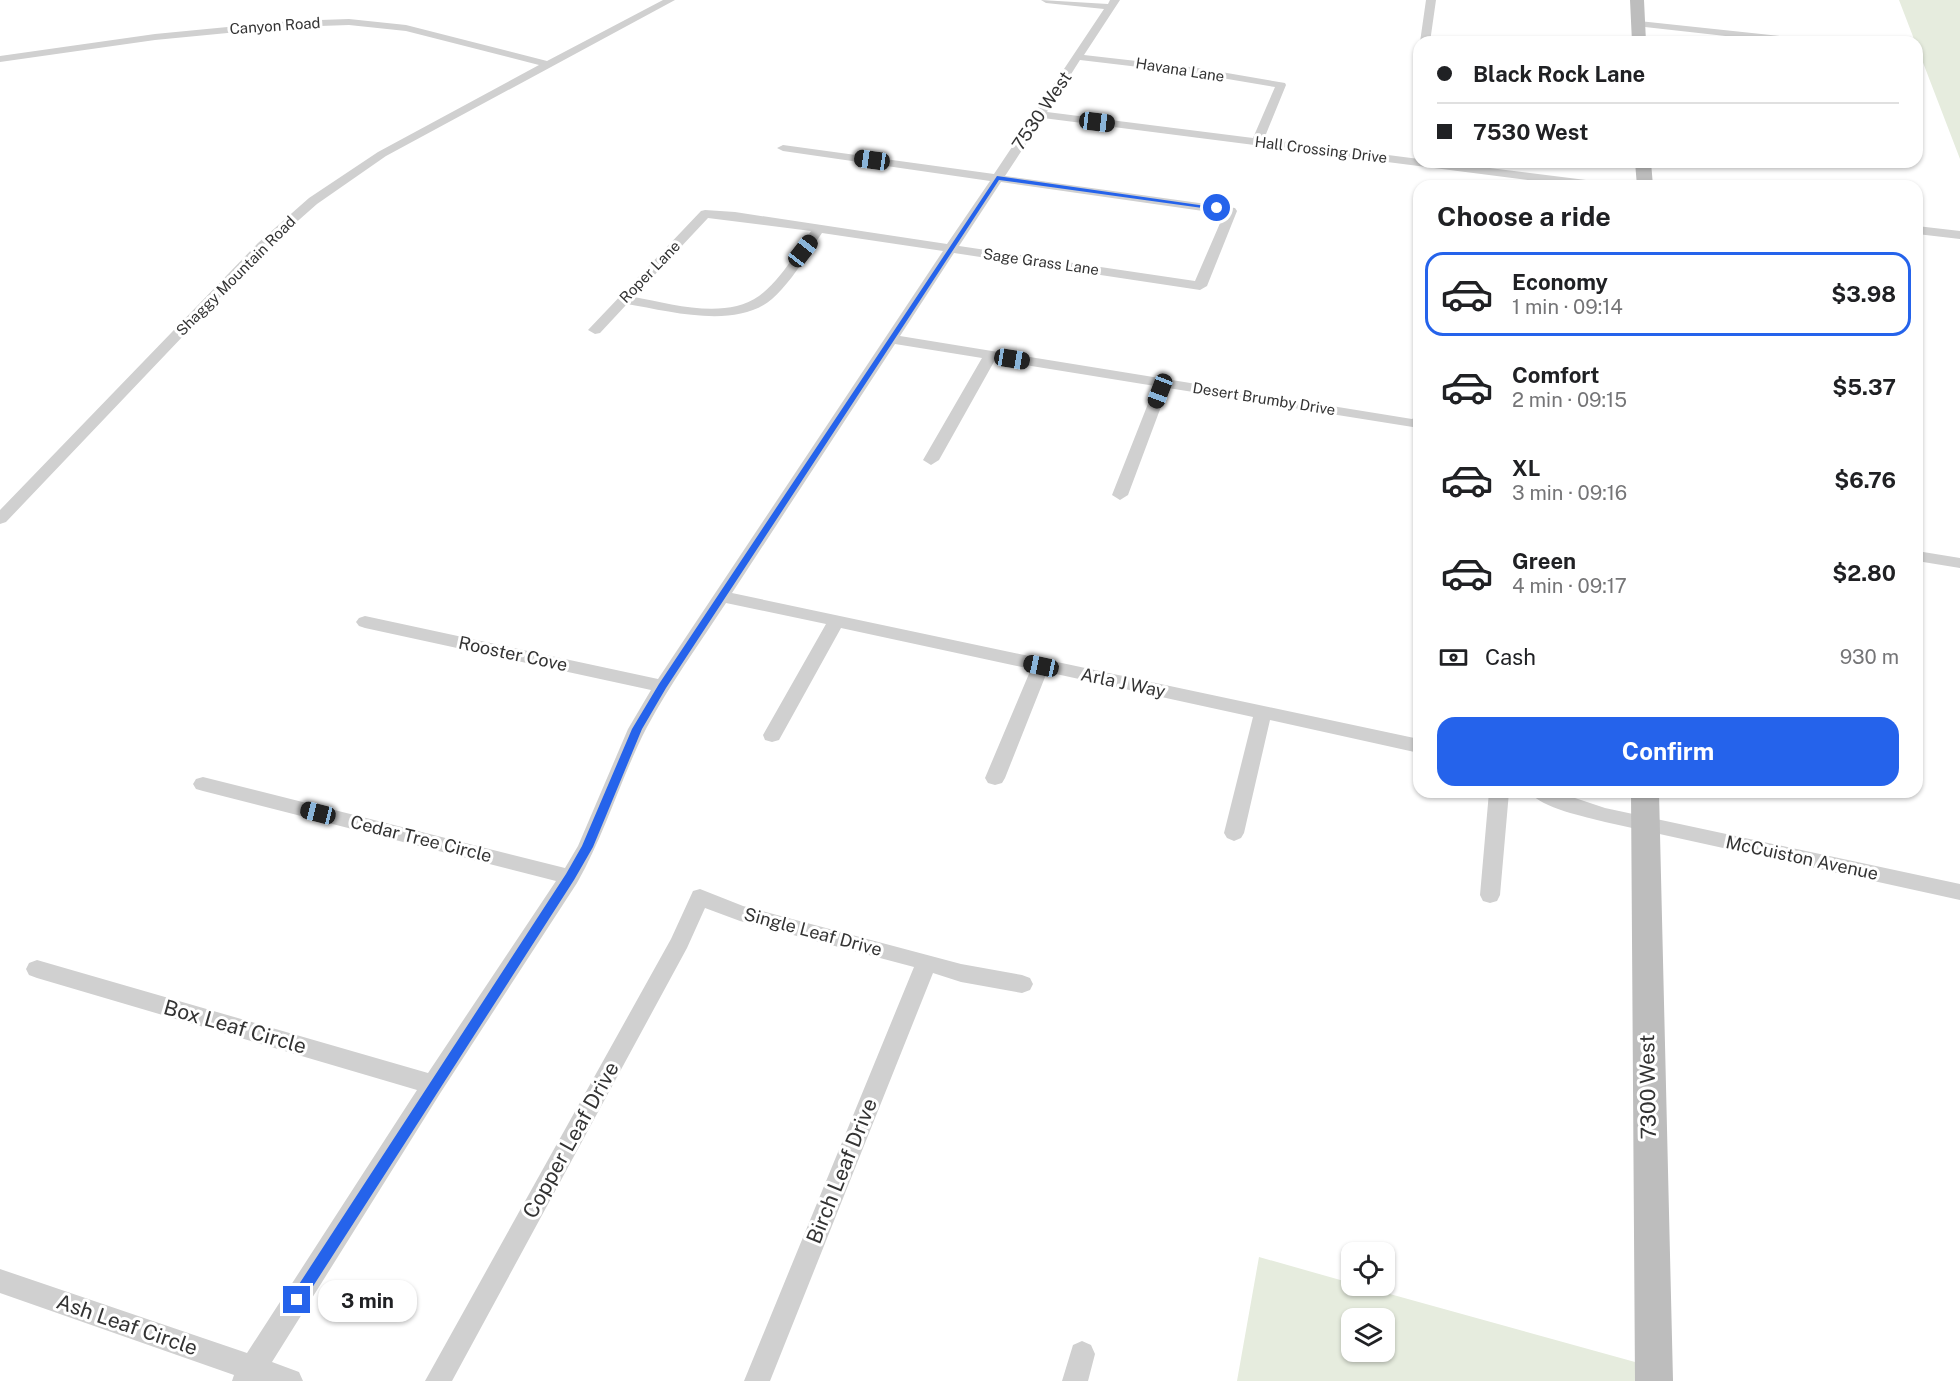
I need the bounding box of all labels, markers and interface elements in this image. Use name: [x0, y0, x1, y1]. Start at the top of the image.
street label: Canyon Road: [229, 14, 321, 37]
street label: Havana Lane: [1134, 54, 1226, 85]
text: Black Rock Lane: [1473, 61, 1645, 87]
street label: 7530 West: [1007, 67, 1076, 154]
car: [1078, 111, 1116, 133]
text: 7530 West: [1473, 119, 1588, 145]
street label: Hall Crossing Drive: [1254, 133, 1388, 166]
car: [853, 149, 891, 171]
route start: [1203, 194, 1230, 221]
text: Choose a ride: [1437, 200, 1611, 232]
street label: Shaggy Mountain Road: [173, 213, 299, 339]
car: [785, 231, 821, 271]
street label: Roper Lane: [616, 237, 683, 306]
street label: Sage Grass Lane: [982, 245, 1100, 278]
icon: car: [1440, 267, 1494, 321]
text: Economy: [1512, 269, 1608, 295]
text: $3.98: [1831, 281, 1896, 307]
text: 1 min · 09:14: [1512, 295, 1623, 319]
car: [993, 347, 1031, 371]
icon: car: [1440, 360, 1494, 414]
text: Comfort: [1512, 362, 1599, 388]
car: [1145, 371, 1175, 411]
text: $5.37: [1832, 374, 1896, 400]
street label: Desert Brumby Drive: [1192, 379, 1337, 418]
text: 2 min · 09:15: [1512, 388, 1627, 412]
icon: car: [1440, 453, 1494, 507]
text: XL: [1512, 455, 1540, 481]
text: $6.76: [1834, 467, 1896, 493]
text: 3 min · 09:16: [1512, 481, 1627, 505]
icon: car: [1440, 546, 1494, 600]
text: Green: [1512, 548, 1576, 574]
text: $2.80: [1832, 560, 1896, 586]
text: 4 min · 09:17: [1512, 574, 1627, 598]
street label: Rooster Cove: [457, 632, 570, 675]
icon: cash: [1437, 641, 1470, 674]
text: Cash: [1485, 644, 1536, 670]
text: 930 m: [1840, 645, 1899, 669]
car: [1022, 653, 1060, 679]
street label: Arla J Way: [1079, 663, 1168, 702]
button: Confirm: [1437, 717, 1899, 786]
car: [298, 800, 338, 826]
street label: Cedar Tree Circle: [348, 811, 494, 866]
street label: McCuiston Avenue: [1724, 831, 1880, 884]
street label: Single Leaf Drive: [742, 903, 884, 960]
street label: Box Leaf Circle: [161, 994, 309, 1059]
street label: 7300 West: [1634, 1034, 1661, 1140]
street label: Copper Leaf Drive: [517, 1057, 624, 1222]
street label: Birch Leaf Drive: [801, 1095, 882, 1247]
map controls: [1341, 1242, 1395, 1362]
button: locate: [1341, 1242, 1395, 1296]
callout: 3 min: [318, 1279, 417, 1321]
route end: [283, 1286, 310, 1313]
street label: Ash Leaf Circle: [53, 1289, 201, 1360]
text: 3 min: [341, 1289, 394, 1313]
button: layers: [1341, 1308, 1395, 1362]

